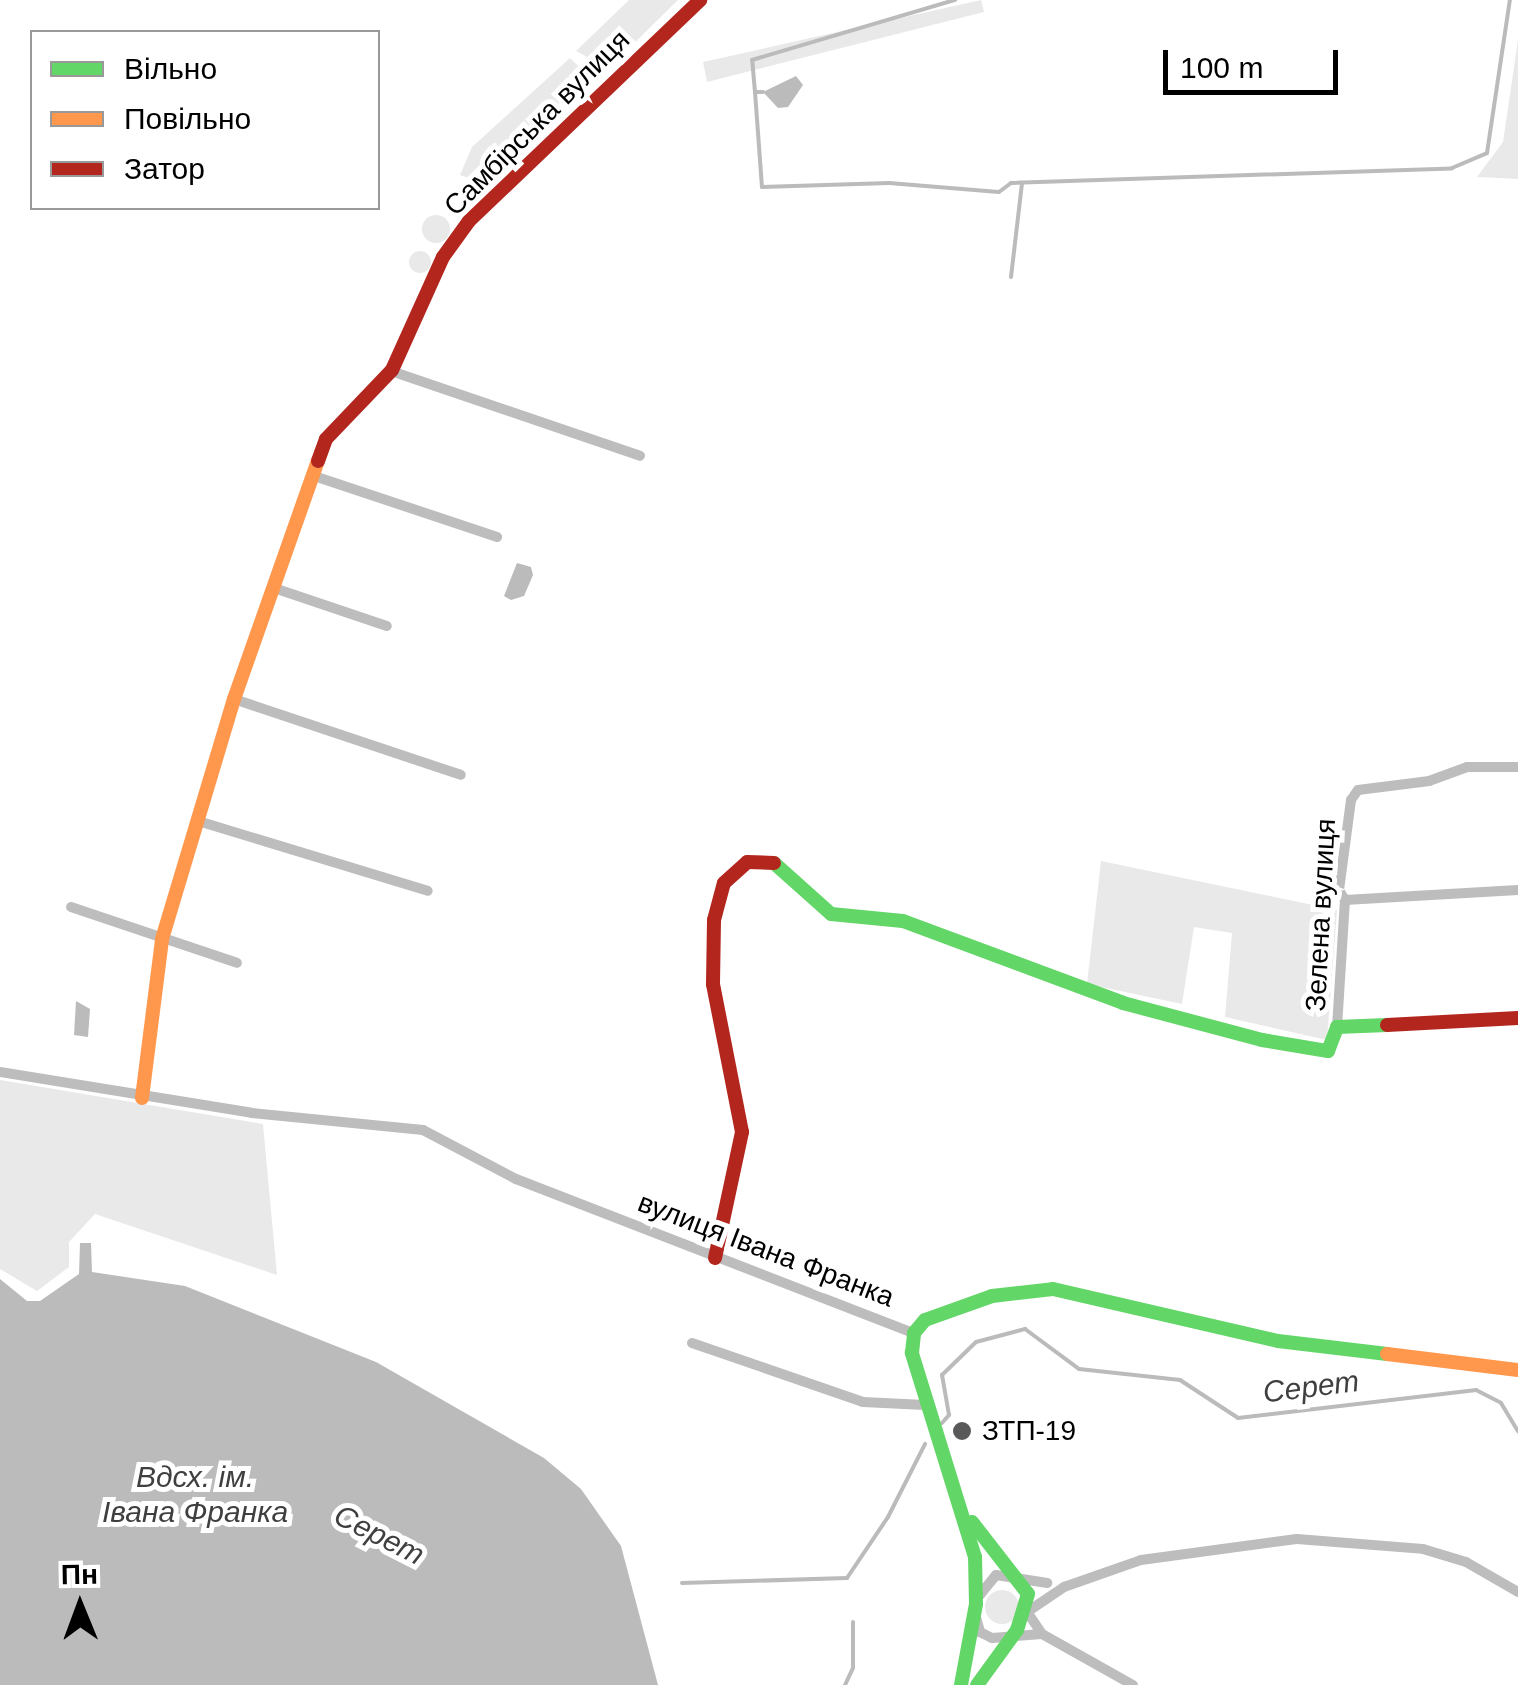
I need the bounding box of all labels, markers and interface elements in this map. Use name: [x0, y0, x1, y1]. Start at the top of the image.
street label: Самбірська вулиця: [437, 23, 637, 223]
legend: [30, 30, 380, 210]
scale bar: [1168, 30, 1343, 92]
text: 100 m: [1180, 51, 1263, 84]
text: Вільно: [124, 52, 217, 85]
text: Повільно: [124, 102, 251, 135]
text: Затор: [124, 152, 205, 185]
street label: Зелена вулиця: [1299, 818, 1343, 1012]
street label: вулиця Івана Франка: [633, 1186, 899, 1314]
water label: Серет: [1261, 1363, 1361, 1411]
place label: ЗТП-19: [982, 1414, 1076, 1448]
marker: ЗТП-19: [951, 1420, 973, 1442]
water label: Вдсх. ім. Івана Франка: [102, 1459, 288, 1530]
water label: Серет: [328, 1497, 430, 1573]
north arrow: [30, 1555, 130, 1655]
text: Пн: [61, 1559, 98, 1590]

